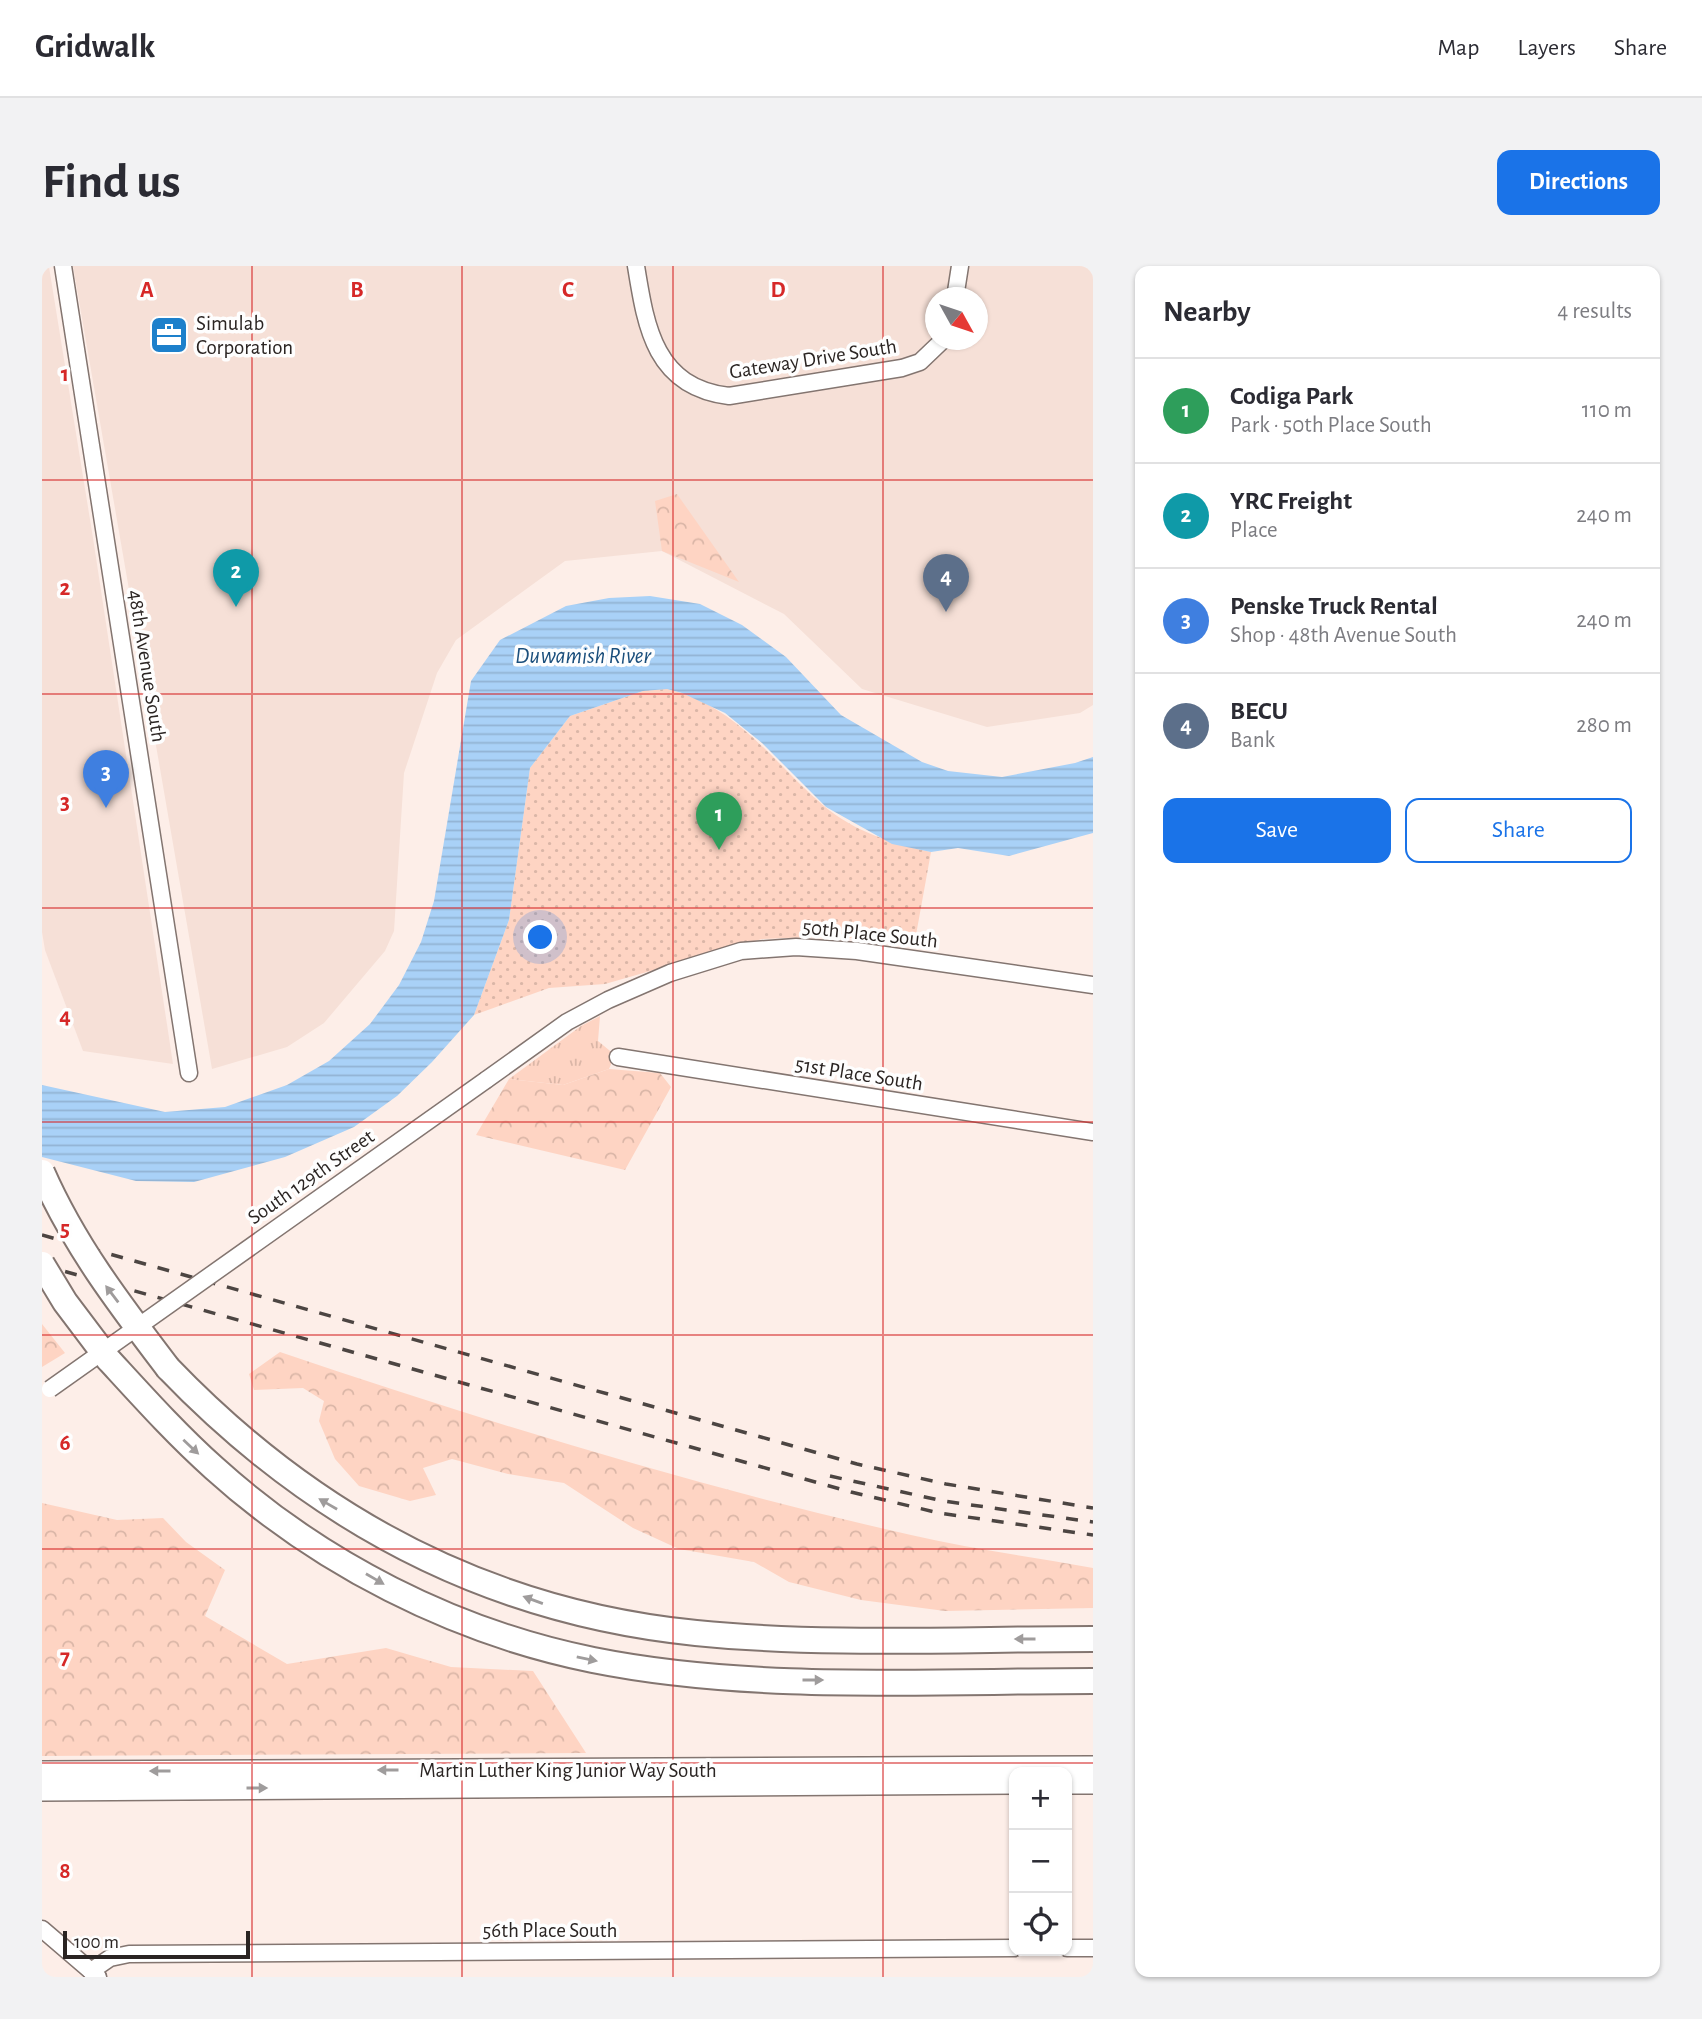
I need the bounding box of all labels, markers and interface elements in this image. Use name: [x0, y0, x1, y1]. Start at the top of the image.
text: Gridwalk: [35, 31, 155, 64]
text: Map: [1437, 36, 1479, 60]
text: Layers: [1517, 36, 1576, 60]
text: Share: [1614, 36, 1667, 60]
button: Directions: [1497, 150, 1660, 215]
text: Find us: [42, 158, 181, 207]
text: A: [140, 279, 154, 302]
text: B: [350, 279, 364, 302]
text: C: [562, 279, 574, 302]
text: D: [770, 279, 786, 302]
north arrow: [925, 287, 988, 350]
text: Nearby: [1163, 297, 1251, 327]
text: 4 results: [1557, 300, 1632, 323]
place label: Simulab Corporation: [196, 313, 293, 358]
office icon: Simulab Corporation: [148, 314, 190, 356]
street label: Gateway Drive South: [728, 335, 898, 383]
text: 1: [61, 363, 69, 386]
text: Codiga Park: [1230, 383, 1353, 409]
text: 1: [1182, 399, 1190, 422]
text: 110 m: [1582, 399, 1632, 422]
text: Park · 50th Place South: [1230, 414, 1432, 437]
text: YRC Freight: [1230, 488, 1352, 514]
text: 2: [1181, 504, 1191, 527]
text: 240 m: [1576, 504, 1632, 527]
text: Place: [1230, 519, 1278, 542]
pin: 2: [213, 549, 259, 607]
pin: 4: [923, 554, 969, 612]
text: 2: [60, 577, 71, 600]
street label: 48th Avenue South: [125, 588, 169, 744]
text: Penske Truck Rental: [1230, 593, 1438, 619]
text: 3: [1181, 609, 1191, 632]
text: 240 m: [1576, 609, 1632, 632]
text: Shop · 48th Avenue South: [1230, 624, 1457, 647]
water label: Duwamish River: [515, 645, 651, 668]
text: BECU: [1230, 698, 1288, 724]
text: 4: [1180, 714, 1192, 737]
text: 280 m: [1576, 714, 1632, 737]
text: Bank: [1230, 729, 1275, 752]
pin: 3: [83, 750, 129, 808]
text: 3: [60, 791, 70, 814]
pin: 1: [696, 792, 742, 850]
button: Save: [1163, 798, 1391, 863]
button: Share: [1405, 798, 1632, 863]
street label: 50th Place South: [801, 916, 939, 952]
your location: [523, 920, 557, 954]
text: 4: [59, 1005, 71, 1028]
street label: 51st Place South: [794, 1054, 924, 1094]
street label: South 129th Street: [244, 1126, 378, 1228]
text: 5: [60, 1218, 70, 1241]
one-way arrow: [105, 1285, 119, 1303]
text: 6: [59, 1432, 71, 1455]
one-way arrow: [182, 1438, 199, 1454]
one-way arrow: [318, 1498, 337, 1510]
one-way arrow: [365, 1573, 384, 1586]
one-way arrow: [523, 1594, 544, 1605]
one-way arrow: [1014, 1633, 1036, 1645]
text: 7: [60, 1646, 70, 1669]
one-way arrow: [576, 1653, 598, 1664]
one-way arrow: [802, 1674, 824, 1686]
street label: Martin Luther King Junior Way South: [419, 1760, 717, 1781]
one-way arrow: [377, 1764, 399, 1776]
one-way arrow: [149, 1765, 171, 1777]
map controls: [1009, 1767, 1072, 1956]
button: +: [1009, 1767, 1072, 1830]
one-way arrow: [246, 1782, 268, 1794]
button: −: [1009, 1830, 1072, 1893]
text: 8: [59, 1860, 71, 1883]
button: locate: [1009, 1893, 1072, 1956]
street label: 56th Place South: [483, 1920, 617, 1941]
scale bar: [63, 1928, 250, 1960]
text: 100 m: [74, 1933, 119, 1952]

